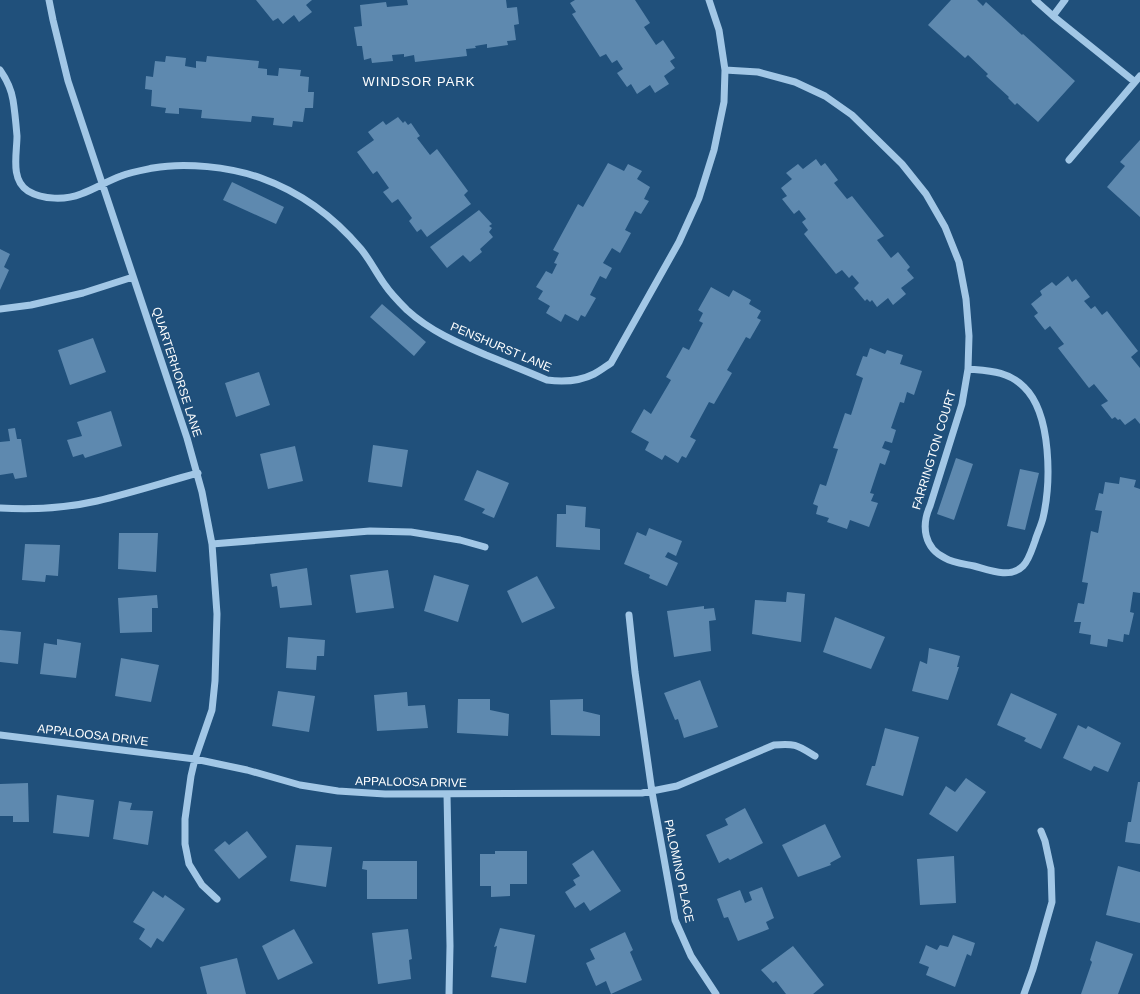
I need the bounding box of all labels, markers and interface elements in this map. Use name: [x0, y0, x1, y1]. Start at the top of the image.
district label: WINDSOR PARK: [363, 74, 475, 89]
street label: QUARTERHORSE LANE: [149, 305, 205, 439]
street label: PENSHURST LANE: [448, 319, 554, 375]
street label: FARRINGTON COURT: [909, 388, 959, 511]
street label: APPALOOSA DRIVE: [37, 721, 149, 749]
street label: APPALOOSA DRIVE: [355, 774, 467, 790]
street label: PALOMINO PLACE: [661, 818, 697, 924]

